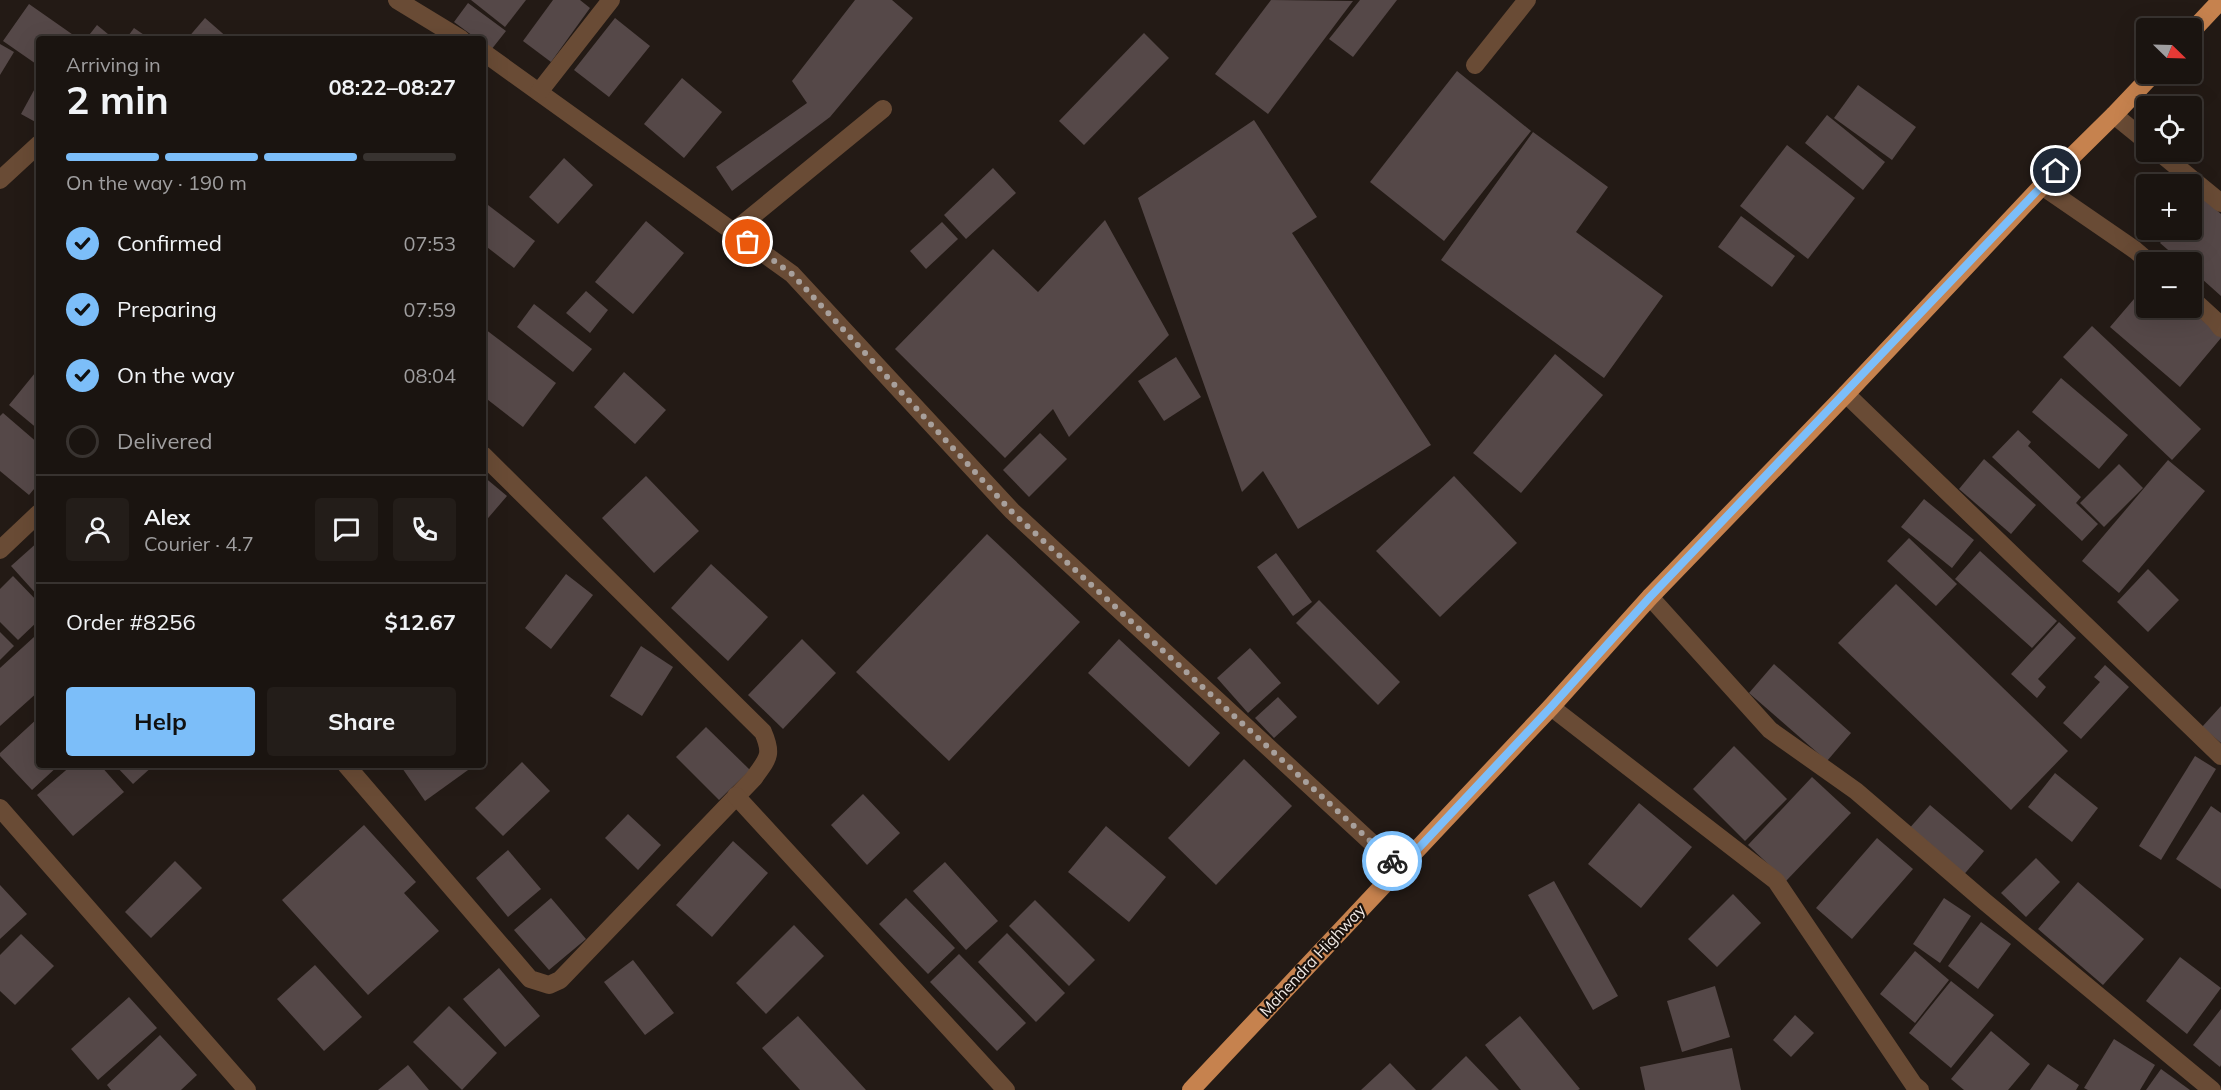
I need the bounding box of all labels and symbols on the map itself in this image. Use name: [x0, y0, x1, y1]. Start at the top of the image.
north arrow: [2136, 18, 2202, 84]
pin: [2030, 145, 2081, 196]
pin: [722, 216, 773, 267]
courier: [1362, 831, 1422, 891]
street label: Mahendra Highway: [1255, 899, 1370, 1020]

